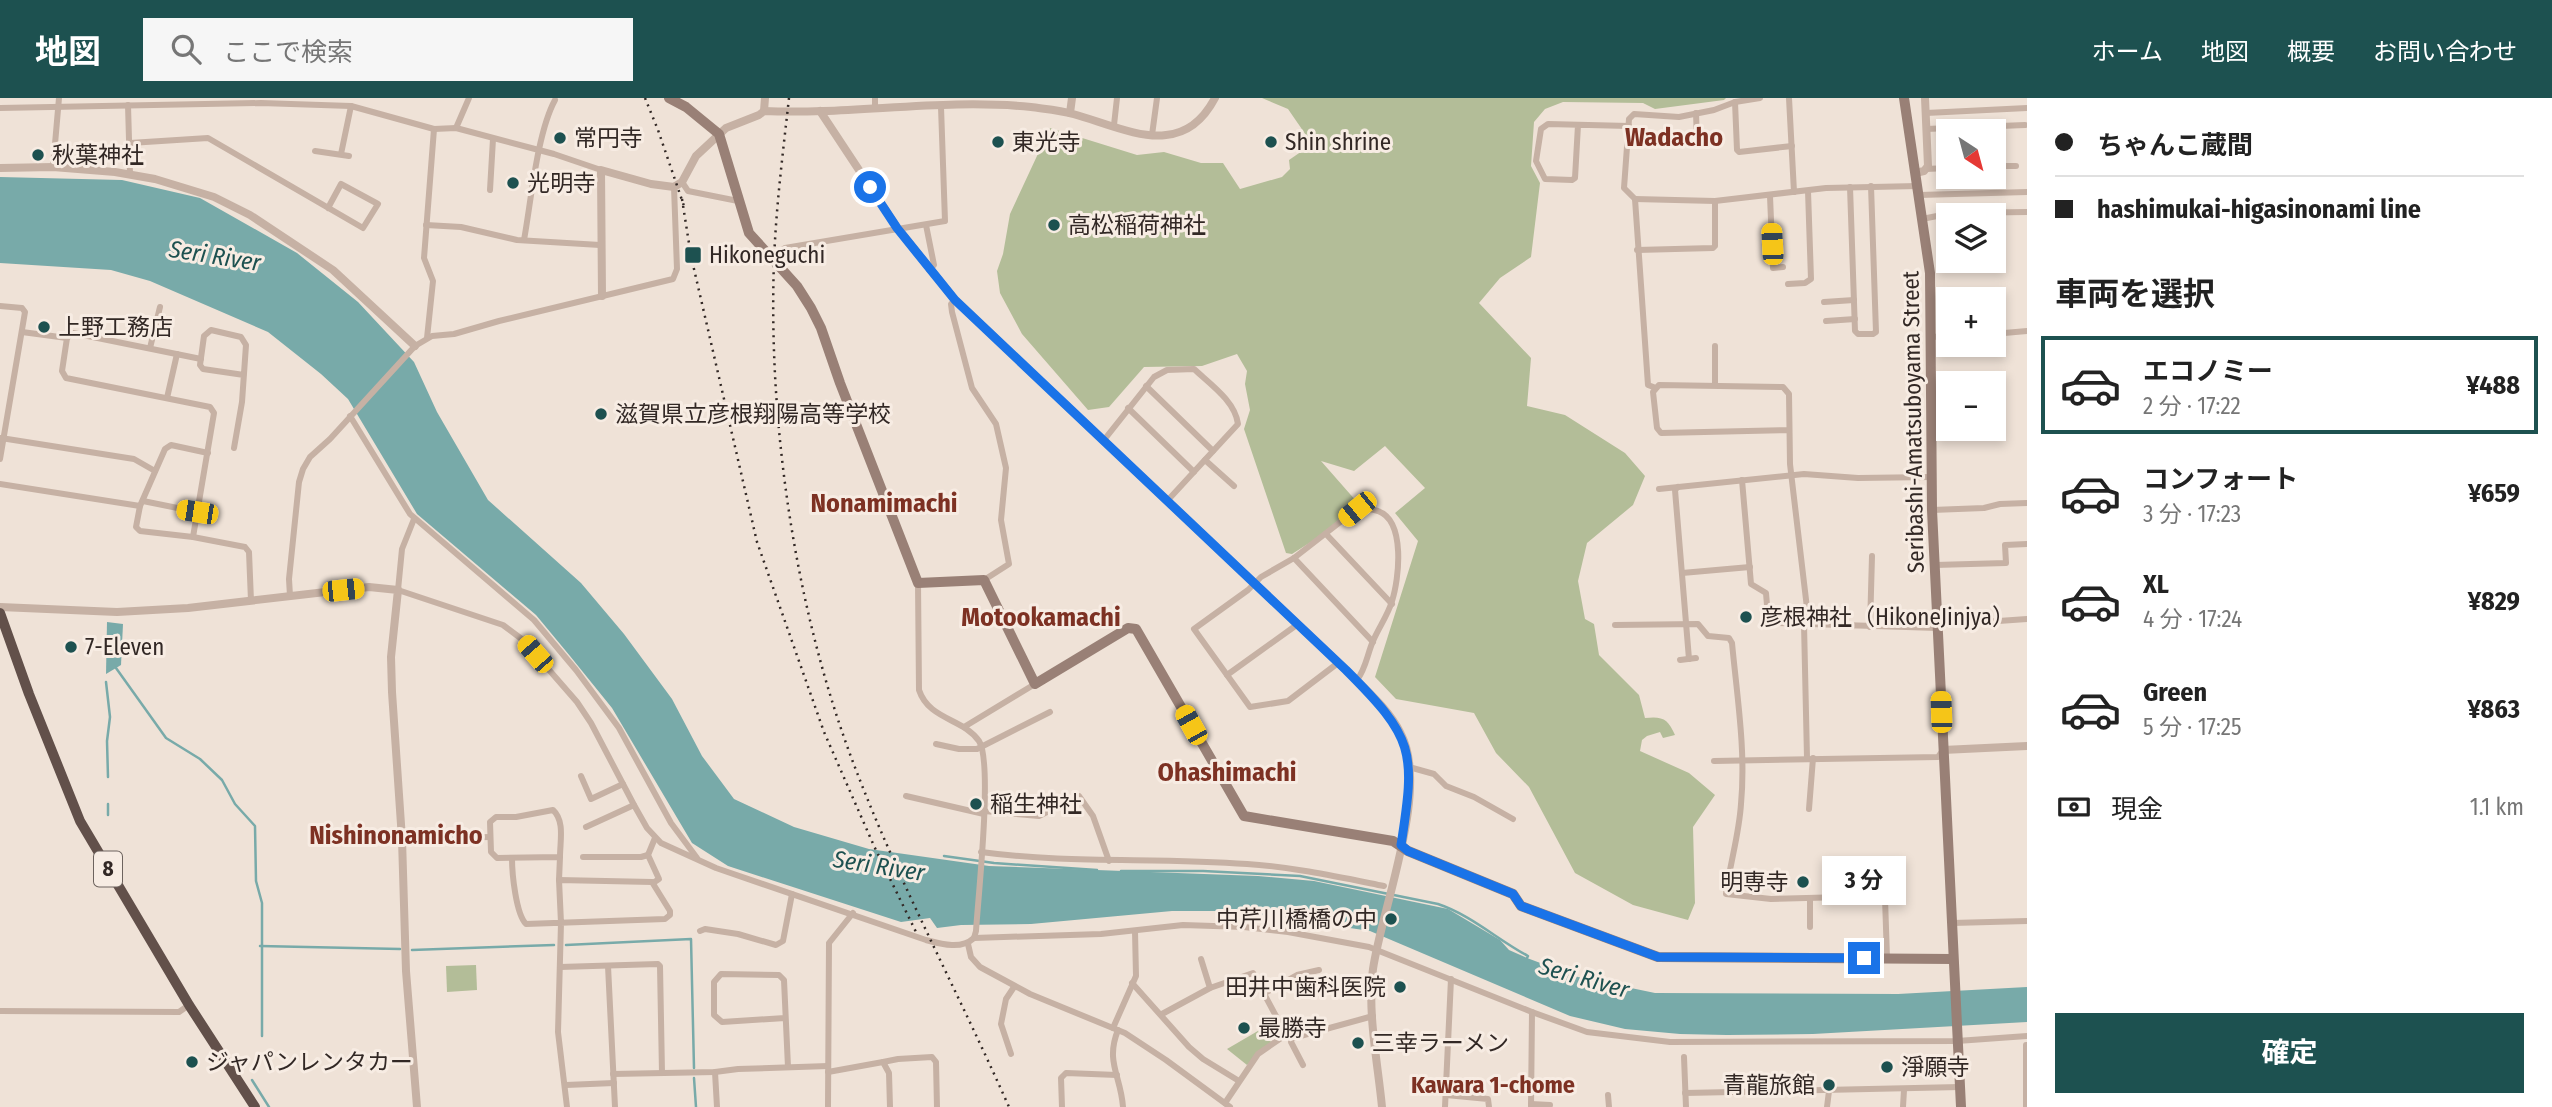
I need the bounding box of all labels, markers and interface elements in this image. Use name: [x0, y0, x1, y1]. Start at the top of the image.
search box: [143, 18, 633, 81]
icon: search: [167, 30, 205, 68]
text: 地図: [35, 32, 101, 72]
text: ここで検索: [223, 37, 353, 68]
text: ホーム: [2092, 38, 2163, 66]
text: 地図: [2201, 38, 2249, 66]
text: 概要: [2287, 38, 2335, 66]
text: お問い合わせ: [2373, 38, 2517, 66]
north arrow: [1936, 119, 2006, 189]
map controls: [1936, 119, 2006, 441]
district label: Wadacho: [1625, 122, 1723, 153]
place label: 常円寺: [574, 124, 643, 152]
place label: 東光寺: [1012, 128, 1081, 156]
place label: Shin shrine: [1285, 128, 1391, 156]
marker: 常円寺: [552, 130, 568, 146]
text: ちゃんこ蔵間: [2097, 130, 2253, 161]
marker: 東光寺: [990, 134, 1006, 150]
marker: Shin shrine: [1263, 134, 1279, 150]
place label: 秋葉神社: [52, 141, 144, 169]
marker: 秋葉神社: [30, 147, 46, 163]
place label: 光明寺: [527, 169, 596, 197]
route start: [854, 171, 886, 203]
marker: 光明寺: [505, 175, 521, 191]
text: hashimukai-higasinonami line: [2097, 194, 2421, 225]
button: layers: [1936, 203, 2006, 273]
place label: 高松稲荷神社: [1068, 211, 1206, 239]
marker: 高松稲荷神社: [1046, 217, 1062, 233]
car: [1761, 222, 1784, 266]
water label: Seri River: [166, 235, 263, 277]
place label: Hikoneguchi: [709, 241, 825, 269]
marker: Hikoneguchi: [683, 245, 703, 265]
street label: Seribashi-Amatsuboyama Street: [1896, 270, 1930, 573]
text: 車両を選択: [2055, 275, 2215, 313]
button: +: [1936, 287, 2006, 357]
place label: 上野工務店: [58, 313, 173, 341]
marker: 上野工務店: [36, 319, 52, 335]
icon: car: [2059, 354, 2122, 417]
text: エコノミー: [2143, 356, 2273, 387]
text: ¥488: [2466, 370, 2520, 401]
button: −: [1936, 371, 2006, 441]
text: 2 分 · 17:22: [2143, 392, 2241, 420]
place label: 滋賀県立彦根翔陽高等学校: [615, 400, 891, 428]
marker: 滋賀県立彦根翔陽高等学校: [593, 406, 609, 422]
icon: car: [2059, 462, 2122, 525]
text: コンフォート: [2143, 464, 2298, 495]
text: ¥659: [2468, 478, 2520, 509]
district label: Nonamimachi: [810, 488, 958, 519]
car: [1335, 488, 1380, 530]
car: [175, 498, 220, 526]
text: 3 分 · 17:23: [2143, 500, 2241, 528]
text: XL: [2143, 569, 2169, 600]
icon: car: [2059, 570, 2122, 633]
car: [322, 577, 365, 603]
text: ¥829: [2468, 586, 2520, 617]
district label: Motookamachi: [961, 602, 1121, 633]
place label: 彦根神社（HikoneJinjya）: [1760, 603, 2015, 631]
text: 4 分 · 17:24: [2143, 605, 2242, 633]
marker: 彦根神社（HikoneJinjya）: [1738, 609, 1754, 625]
car: [514, 631, 557, 677]
place label: 7-Eleven: [85, 633, 164, 661]
marker: 7-Eleven: [63, 639, 79, 655]
text: Green: [2143, 677, 2207, 708]
icon: car: [2059, 678, 2122, 741]
car: [1930, 691, 1953, 733]
text: ¥863: [2467, 694, 2520, 725]
car: [1172, 702, 1211, 748]
text: 5 分 · 17:25: [2143, 713, 2242, 741]
district label: Ohashimachi: [1158, 757, 1297, 788]
icon: cash: [2055, 788, 2093, 826]
place label: 稲生神社: [990, 790, 1082, 818]
text: 1.1 km: [2470, 793, 2524, 821]
text: 現金: [2111, 794, 2163, 825]
marker: 稲生神社: [968, 796, 984, 812]
district label: Nishinonamicho: [309, 820, 483, 851]
water label: Seri River: [830, 845, 927, 887]
road number: 8: [94, 852, 122, 886]
callout: 3 分: [1822, 856, 1906, 906]
text: 3 分: [1845, 866, 1883, 894]
place label: 明専寺: [1720, 868, 1789, 896]
marker: 明専寺: [1795, 874, 1811, 890]
place label: 中芹川橋橋の中: [1216, 905, 1377, 933]
marker: 中芹川橋橋の中: [1383, 911, 1399, 927]
route end: [1848, 942, 1880, 974]
water label: Seri River: [1535, 952, 1633, 1004]
place label: 田井中歯科医院: [1225, 973, 1386, 1001]
marker: 田井中歯科医院: [1392, 979, 1408, 995]
button: 確定: [2055, 1013, 2524, 1093]
place label: 最勝寺: [1258, 1014, 1327, 1042]
marker: 最勝寺: [1236, 1020, 1252, 1036]
place label: 三幸ラーメン: [1372, 1029, 1509, 1057]
marker: 三幸ラーメン: [1350, 1035, 1366, 1051]
place label: ジャパンレンタカー: [206, 1048, 413, 1076]
place label: 淨願寺: [1901, 1053, 1970, 1081]
marker: ジャパンレンタカー: [184, 1054, 200, 1070]
marker: 淨願寺: [1879, 1059, 1895, 1075]
district label: Kawara 1-chome: [1411, 1071, 1575, 1099]
place label: 青龍旅館: [1723, 1071, 1815, 1099]
marker: 青龍旅館: [1821, 1077, 1837, 1093]

